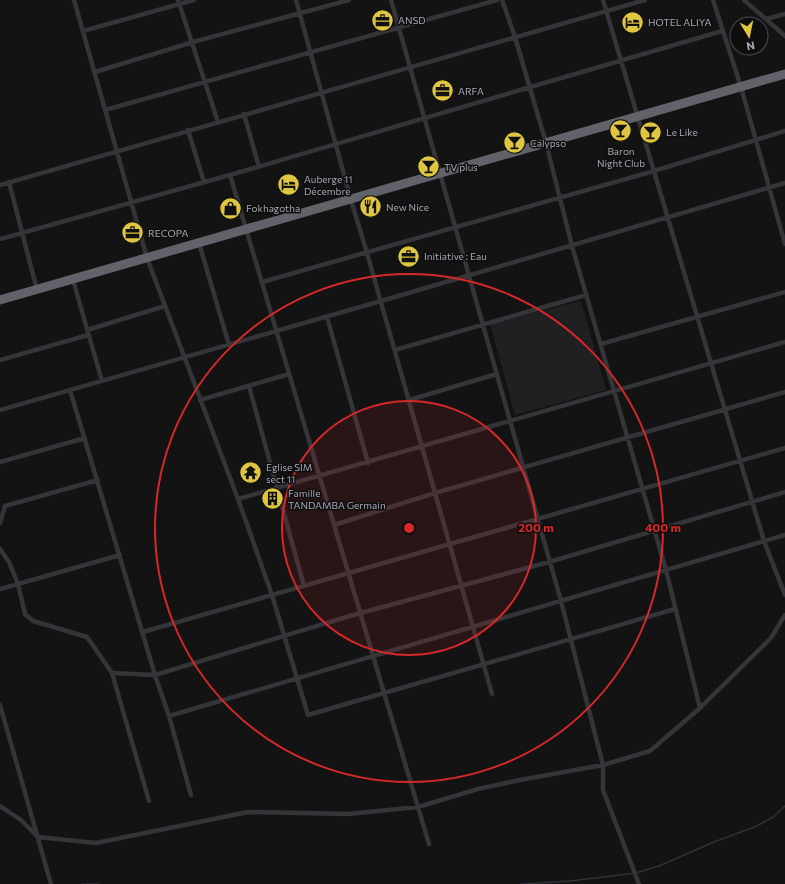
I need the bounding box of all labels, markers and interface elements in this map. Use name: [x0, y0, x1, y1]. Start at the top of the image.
office icon: ANSD: [369, 7, 395, 33]
hotel icon: HOTEL ALIYA: [619, 9, 645, 35]
place label: ANSD: [398, 14, 426, 26]
place label: HOTEL ALIYA: [648, 16, 711, 28]
north arrow: [729, 16, 769, 56]
text: N: [746, 39, 756, 53]
office icon: ARFA: [429, 78, 455, 104]
place label: ARFA: [458, 85, 484, 97]
bar icon: Baron Night Club: [608, 118, 634, 144]
bar icon: Le Like: [637, 119, 663, 145]
place label: Le Like: [666, 126, 698, 138]
bar icon: Calypso: [502, 130, 528, 156]
place label: Calypso: [530, 137, 566, 149]
place label: Baron Night Club: [597, 145, 645, 169]
bar icon: TV plus: [415, 154, 441, 180]
place label: TV plus: [444, 161, 478, 173]
hotel icon: Auberge 11 Décembre: [276, 172, 302, 198]
place label: Auberge 11 Décembre: [304, 173, 353, 197]
restaurant icon: New Nice: [357, 194, 383, 220]
shop icon: Fokhagotha: [218, 195, 244, 221]
place label: New Nice: [386, 201, 429, 213]
place label: Fokhagotha: [246, 202, 300, 214]
office icon: RECOPA: [120, 220, 146, 246]
place label: RECOPA: [148, 227, 188, 239]
office icon: Initiative : Eau: [395, 243, 421, 269]
place label: Initiative : Eau: [424, 250, 487, 262]
temple icon: Eglise SIM sect 11: [237, 460, 263, 486]
place label: Eglise SIM sect 11: [266, 461, 312, 485]
building icon: Famille TANDAMBA Germain: [260, 486, 286, 512]
place label: Famille TANDAMBA Germain: [288, 487, 386, 511]
text: 200 m: [518, 520, 554, 534]
text: 400 m: [645, 520, 681, 534]
centre of rings: [402, 521, 416, 535]

